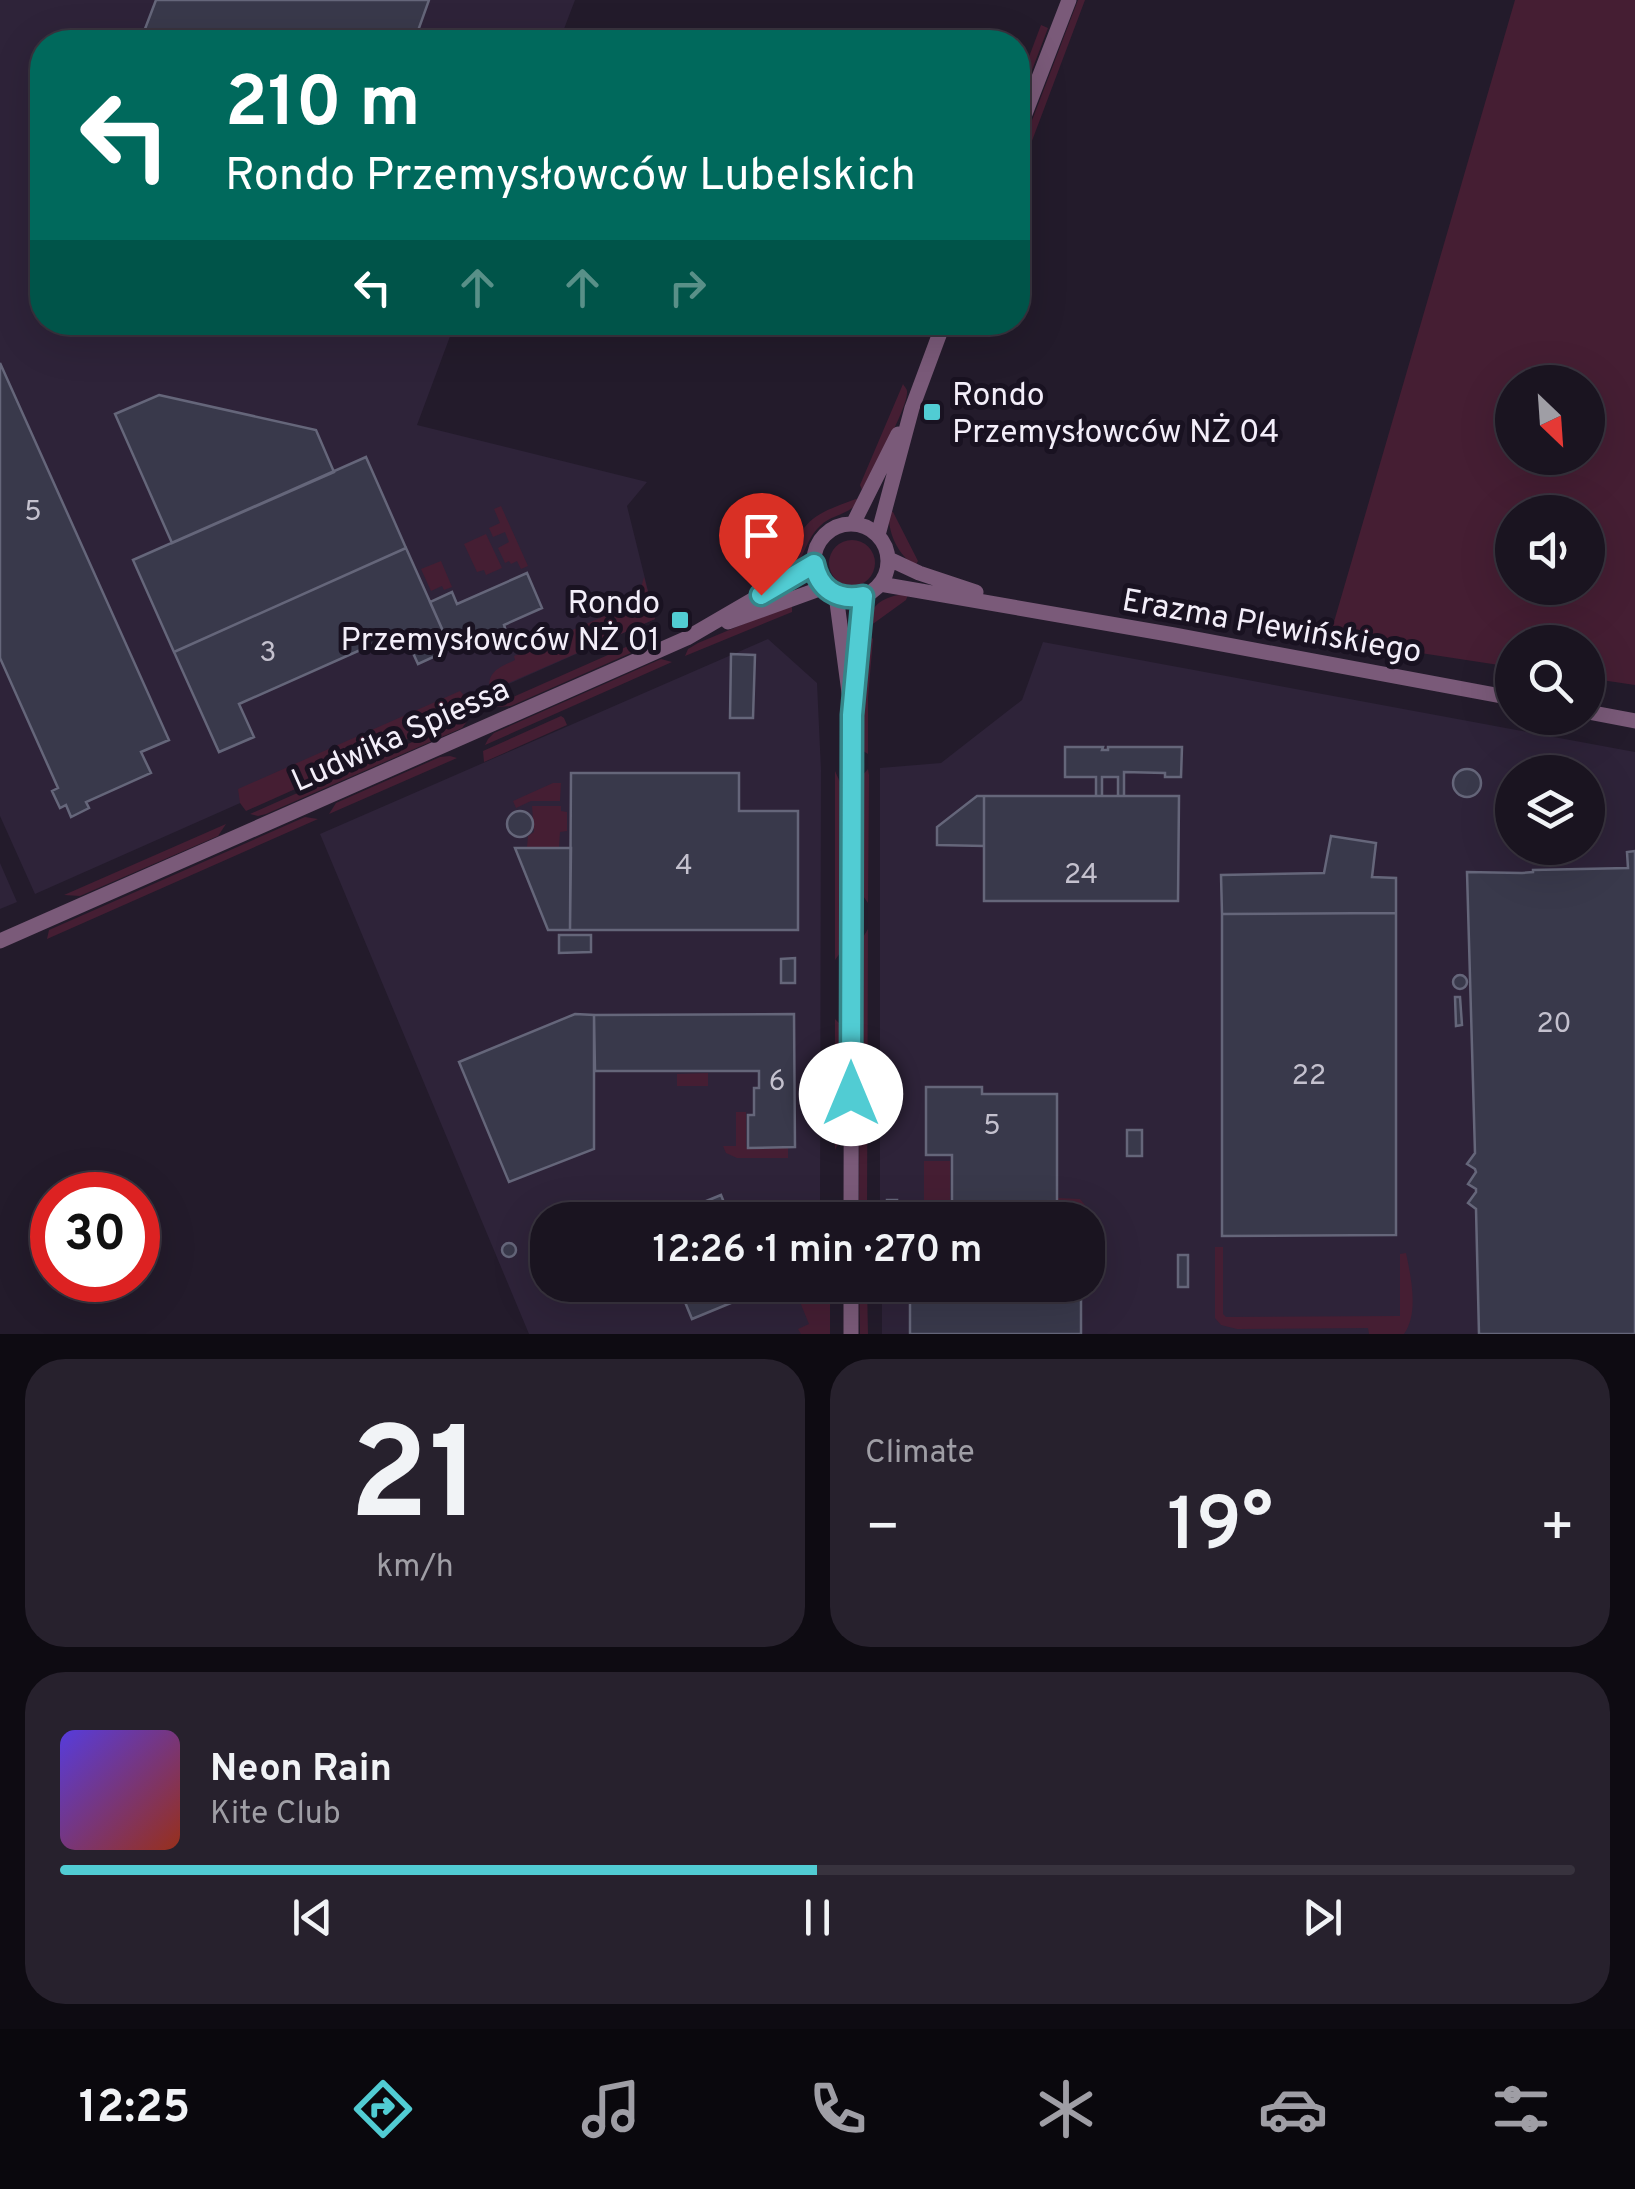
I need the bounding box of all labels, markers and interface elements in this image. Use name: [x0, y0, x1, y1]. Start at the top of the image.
text: 210 m: [225, 62, 421, 151]
icon: left: [60, 70, 190, 200]
text: Rondo Przemysłowców Lubelskich: [225, 149, 916, 206]
icon: left: [345, 260, 400, 315]
icon: ahead: [450, 260, 505, 315]
icon: ahead: [555, 260, 610, 315]
icon: right: [660, 260, 715, 315]
north arrow: [1495, 365, 1605, 475]
map controls: [1495, 365, 1605, 865]
place label: Rondo Przemysłowców NŻ 04: [952, 377, 1279, 454]
marker: Rondo Przemysłowców NŻ 04: [921, 401, 943, 423]
pin: [719, 493, 804, 596]
house number: 5: [24, 495, 42, 531]
button: sound: [1495, 495, 1605, 605]
icon: arrive: [734, 508, 789, 563]
street label: Erazma Plewińskiego: [1119, 582, 1424, 674]
place label: Rondo Przemysłowców NŻ 01: [340, 585, 660, 662]
marker: Rondo Przemysłowców NŻ 01: [669, 609, 691, 631]
button: search: [1495, 625, 1605, 735]
house number: 3: [260, 636, 276, 672]
street label: Ludwika Spiessa: [286, 671, 516, 803]
button: layers: [1495, 755, 1605, 865]
house number: 4: [675, 849, 693, 885]
house number: 24: [1064, 858, 1098, 894]
house number: 20: [1536, 1007, 1572, 1043]
position arrow: [799, 1042, 903, 1146]
house number: 22: [1292, 1059, 1326, 1095]
house number: 6: [769, 1065, 785, 1101]
house number: 5: [983, 1109, 1001, 1145]
speed limit sign: 30: [30, 1172, 160, 1302]
text: 12:26 · 1 min · 270 m: [653, 1227, 983, 1276]
text: 21: [349, 1400, 481, 1565]
text: Climate: [865, 1434, 975, 1474]
text: 19°: [1167, 1482, 1273, 1577]
text: −: [865, 1495, 900, 1565]
text: +: [1540, 1495, 1575, 1565]
text: km/h: [376, 1548, 454, 1588]
text: Neon Rain: [210, 1746, 392, 1795]
text: Kite Club: [210, 1795, 341, 1835]
icon: previous: [285, 1890, 340, 1945]
icon: pause: [790, 1890, 845, 1945]
icon: next: [1295, 1890, 1350, 1945]
icon: directions: [348, 2074, 418, 2144]
icon: music: [576, 2074, 646, 2144]
icon: phone: [803, 2074, 873, 2144]
icon: climate: [1031, 2074, 1101, 2144]
icon: car: [1258, 2074, 1328, 2144]
icon: filters: [1486, 2074, 1556, 2144]
text: 12:25: [79, 2081, 190, 2138]

